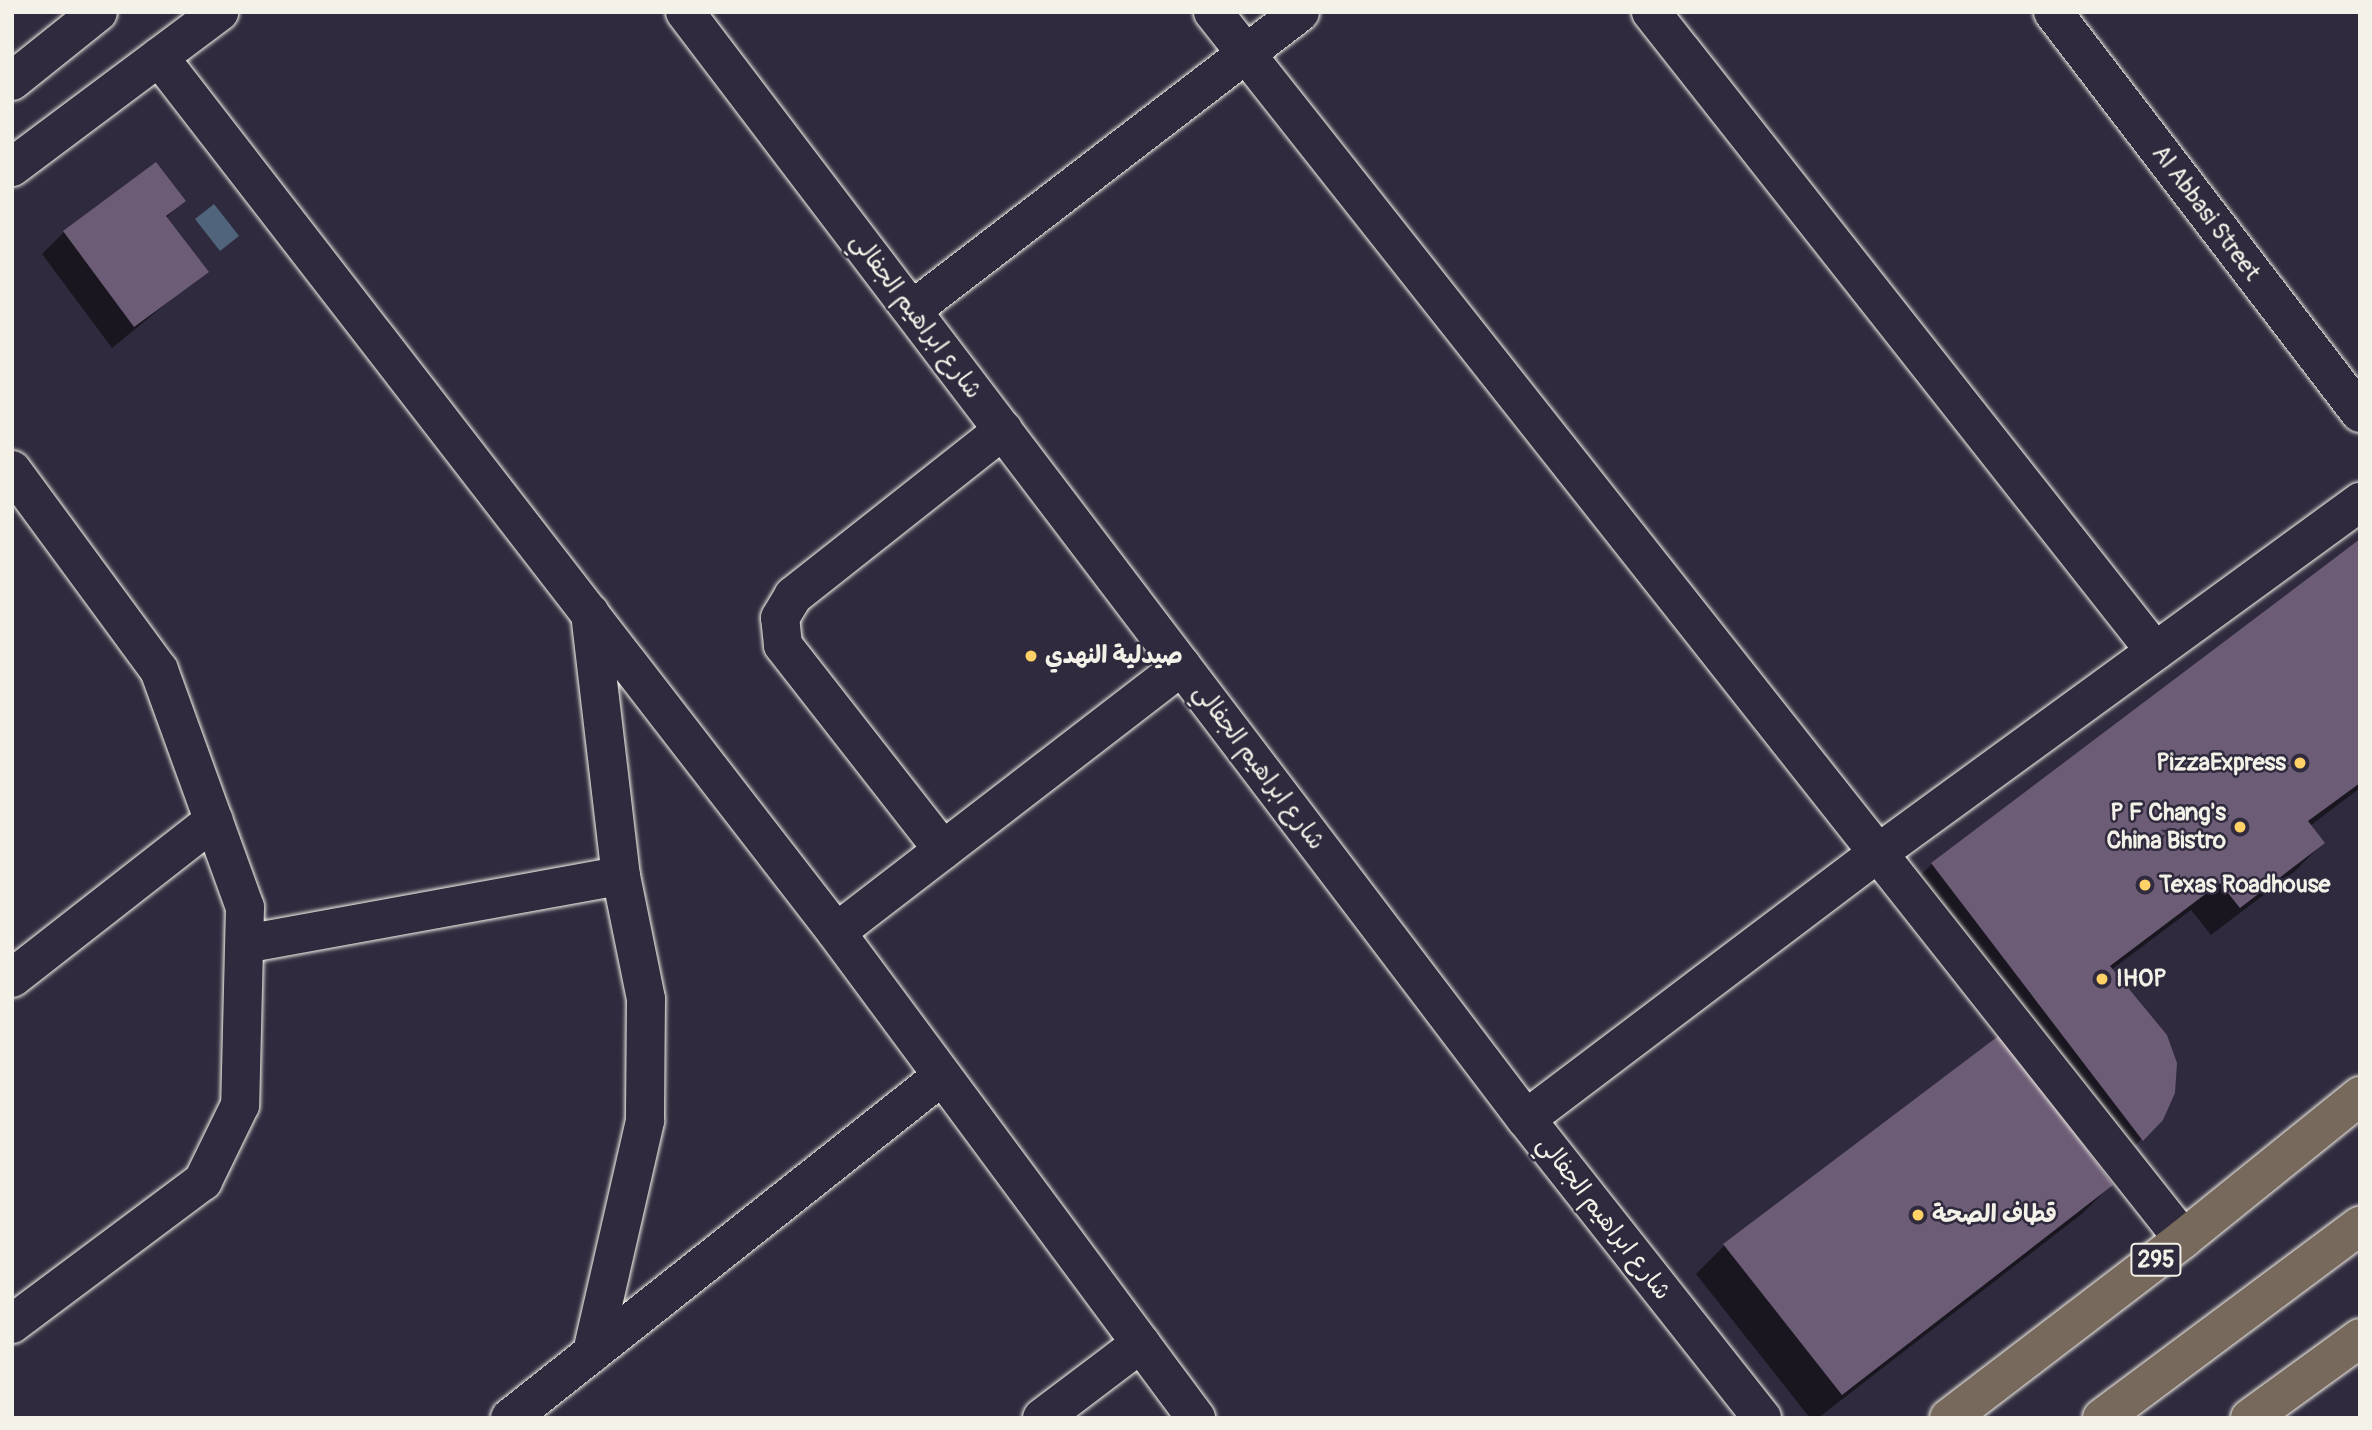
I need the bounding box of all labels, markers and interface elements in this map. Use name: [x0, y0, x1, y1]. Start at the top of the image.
street label: Al Abbasi Street: [2146, 140, 2266, 286]
street label: شارع ابراهيم الجفالي: [844, 227, 988, 405]
place label: صيدلية النهدي: [1045, 642, 1183, 670]
marker: صيدلية النهدي: [1023, 648, 1039, 664]
street label: شارع ابراهيم الجفالي: [1187, 678, 1331, 856]
place label: PizzaExpress: [2156, 749, 2286, 777]
marker: PizzaExpress: [2292, 755, 2308, 771]
place label: P F Chang's China Bistro: [2106, 799, 2226, 855]
marker: P F Chang's China Bistro: [2232, 819, 2248, 835]
place label: Texas Roadhouse: [2159, 871, 2330, 899]
marker: Texas Roadhouse: [2137, 877, 2153, 893]
place label: IHOP: [2116, 965, 2166, 993]
marker: IHOP: [2094, 971, 2110, 987]
street label: شارع ابراهيم الجفالي: [1531, 1130, 1677, 1306]
place label: قطاف الصحة: [1932, 1201, 2057, 1229]
marker: قطاف الصحة: [1910, 1207, 1926, 1223]
road number: 295: [2130, 1240, 2182, 1280]

